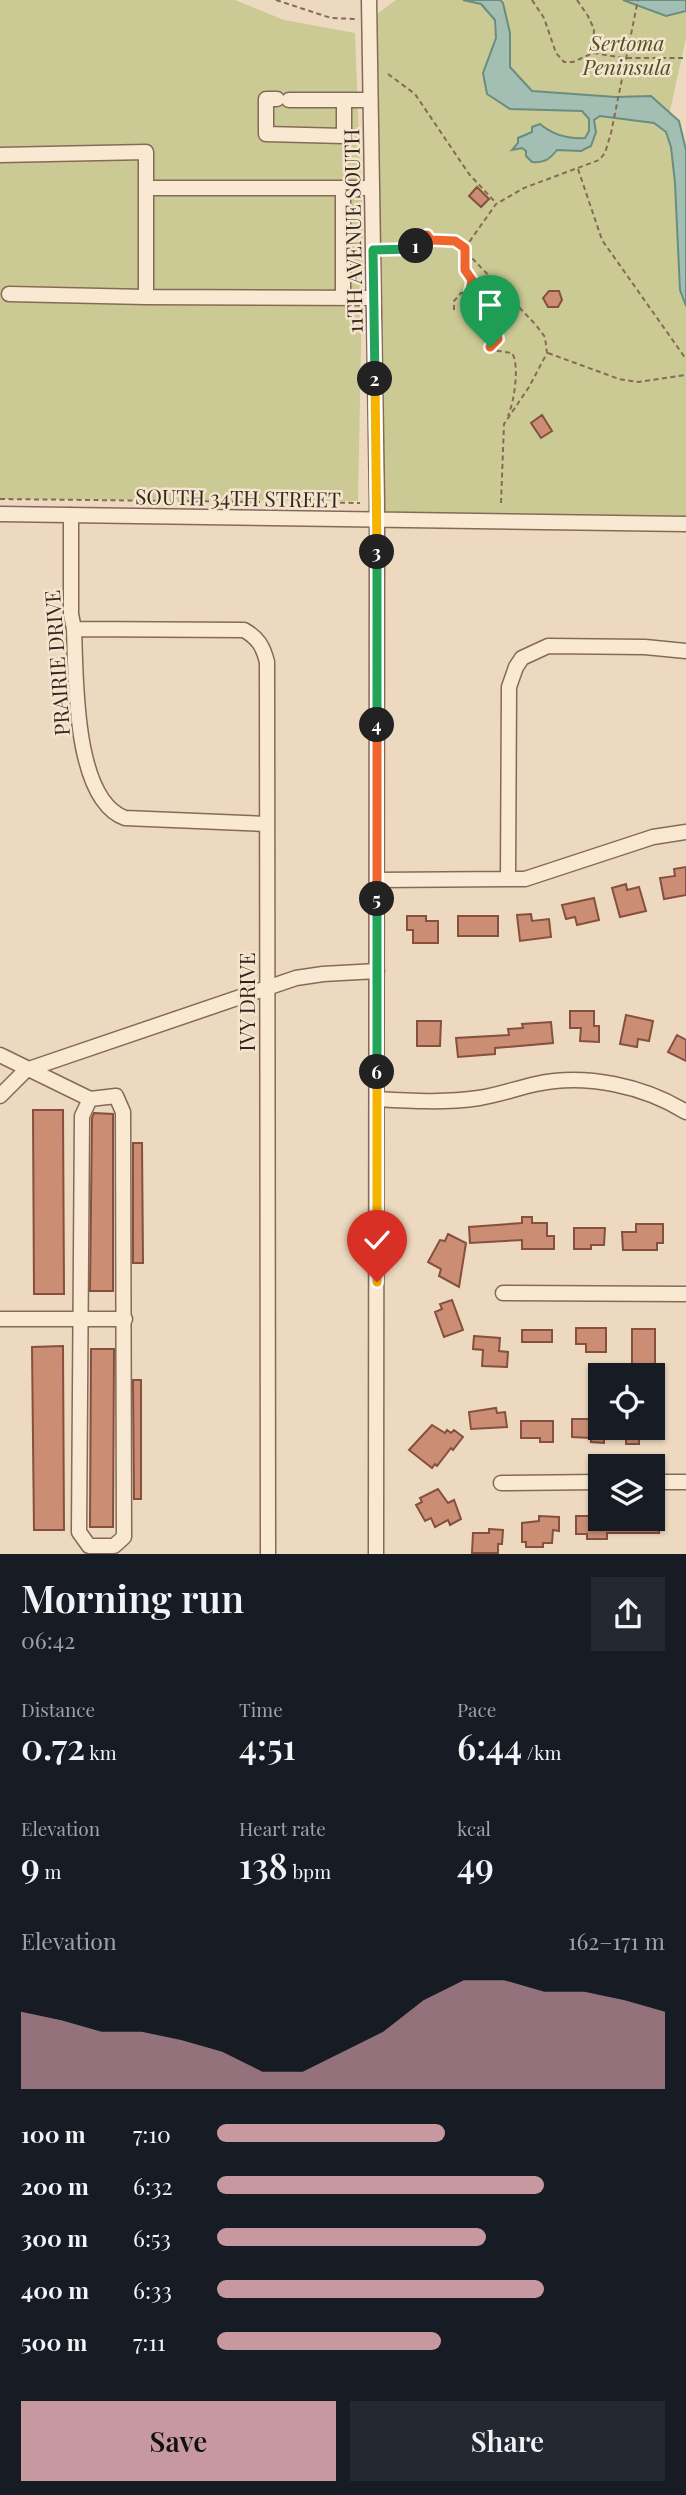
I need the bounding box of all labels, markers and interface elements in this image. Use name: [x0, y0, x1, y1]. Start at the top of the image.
park label: Sertoma Peninsula: [582, 28, 671, 80]
street label: 11TH AVENUE SOUTH: [336, 128, 368, 333]
pin: 1: [398, 229, 434, 264]
text: 1: [412, 232, 419, 258]
pin: [460, 275, 520, 347]
icon: arrive: [471, 286, 509, 324]
pin: 2: [358, 362, 392, 396]
text: 2: [370, 365, 379, 391]
street label: SOUTH 34TH STREET: [135, 481, 341, 513]
pin: 3: [360, 534, 394, 570]
text: 3: [372, 538, 381, 564]
street label: PRAIRIE DRIVE: [37, 589, 75, 737]
pin: 4: [360, 708, 394, 742]
text: 4: [371, 711, 382, 737]
pin: 5: [360, 881, 394, 916]
text: 5: [372, 885, 381, 911]
street label: IVY DRIVE: [232, 952, 260, 1052]
pin: 6: [360, 1054, 394, 1090]
text: 6: [371, 1058, 382, 1084]
pin: [347, 1210, 407, 1282]
icon: check: [358, 1221, 396, 1259]
map controls: [588, 1363, 665, 1531]
button: locate: [588, 1363, 665, 1440]
button: layers: [588, 1454, 665, 1531]
text: Morning run: [21, 1572, 244, 1623]
button: share: [591, 1577, 665, 1651]
text: 06:42: [21, 1624, 75, 1655]
text: Distance: [21, 1696, 95, 1722]
text: Time: [239, 1696, 283, 1722]
text: Pace: [457, 1696, 496, 1722]
text: 0.72: [21, 1722, 85, 1769]
text: 4:51: [239, 1722, 296, 1769]
text: 6:44: [457, 1722, 522, 1769]
text: km: [85, 1739, 117, 1765]
text: /km: [522, 1739, 561, 1765]
text: Elevation: [21, 1815, 100, 1841]
text: Heart rate: [239, 1815, 326, 1841]
text: kcal: [457, 1815, 491, 1841]
text: 9: [21, 1841, 40, 1888]
text: 138: [239, 1841, 288, 1888]
text: 49: [457, 1841, 494, 1888]
text: m: [40, 1858, 61, 1884]
text: bpm: [288, 1858, 331, 1884]
text: Elevation: [21, 1925, 117, 1956]
text: 162–171 m: [568, 1925, 665, 1956]
text: 100 m: [21, 2118, 86, 2149]
text: 7:10: [133, 2118, 171, 2149]
text: 200 m: [21, 2170, 89, 2201]
text: 6:32: [133, 2170, 172, 2201]
text: 300 m: [21, 2222, 88, 2253]
text: 6:53: [133, 2222, 171, 2253]
text: 400 m: [21, 2274, 89, 2305]
text: 6:33: [133, 2274, 172, 2305]
text: 500 m: [21, 2326, 87, 2357]
text: 7:11: [133, 2326, 165, 2357]
button: Save: [21, 2401, 336, 2481]
button: Share: [350, 2401, 665, 2481]

